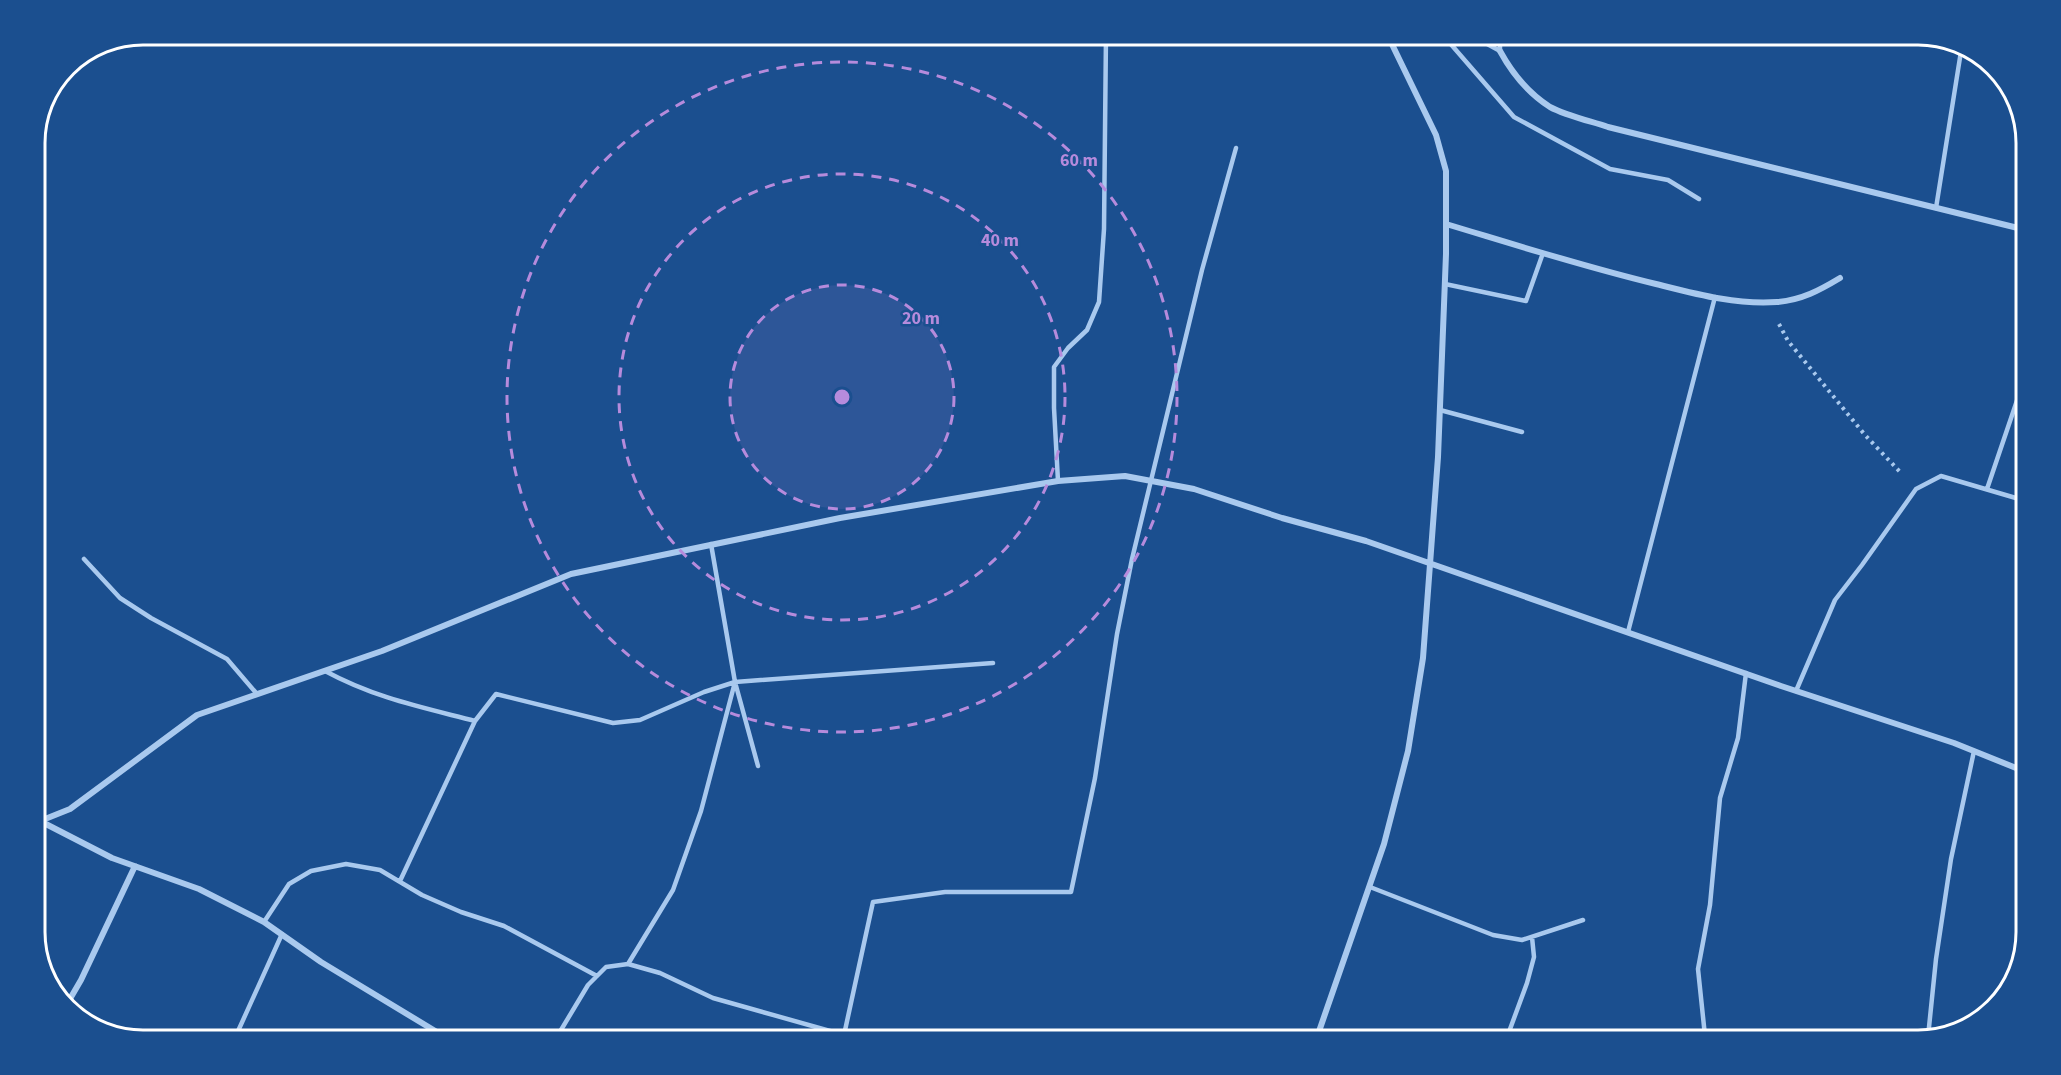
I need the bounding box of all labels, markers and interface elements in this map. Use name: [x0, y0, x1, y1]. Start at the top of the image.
text: 60 m: [1060, 148, 1098, 173]
text: 40 m: [981, 228, 1019, 253]
text: 20 m: [902, 306, 940, 331]
centre of rings: [832, 387, 852, 407]

